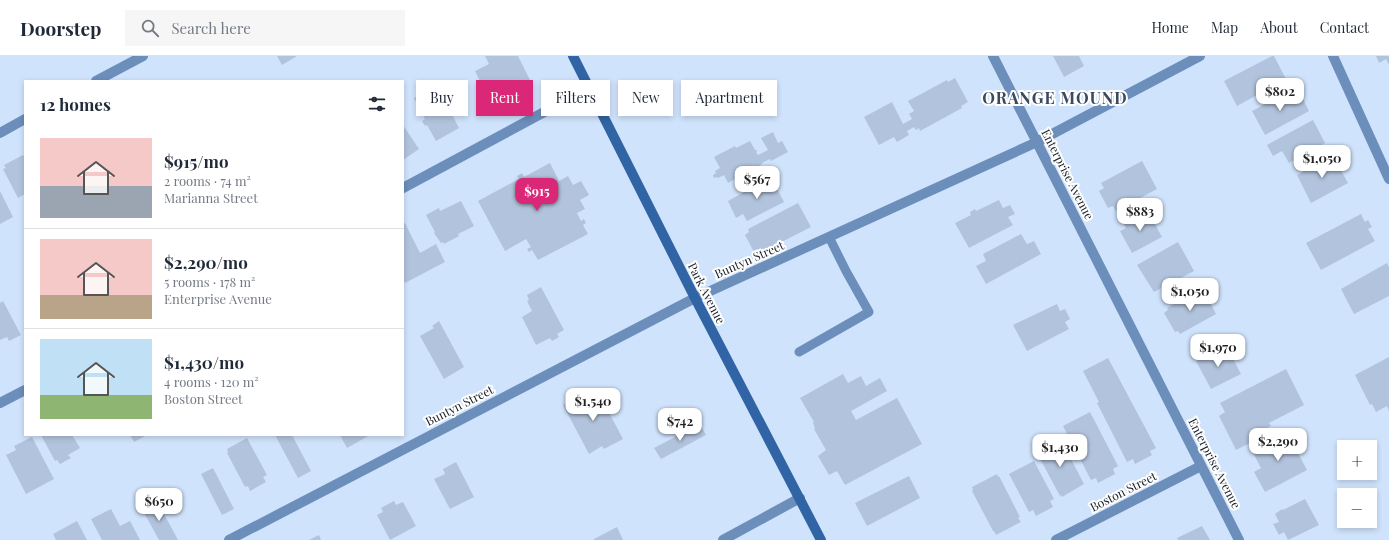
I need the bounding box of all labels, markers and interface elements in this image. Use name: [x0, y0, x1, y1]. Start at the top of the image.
search box: [125, 10, 405, 46]
text: Doorstep: [20, 15, 101, 41]
icon: search: [139, 17, 161, 39]
text: Search here: [171, 18, 251, 38]
text: Home: [1151, 18, 1189, 37]
text: Map: [1211, 18, 1238, 37]
text: About: [1260, 18, 1298, 37]
text: Contact: [1320, 18, 1369, 37]
pin: $802: [1256, 78, 1304, 112]
chip: Buy: [416, 80, 468, 116]
chip: Rent: [476, 80, 533, 116]
chip: Filters: [541, 80, 610, 116]
chip: New: [618, 80, 673, 116]
chip: Apartment: [681, 80, 777, 116]
text: $802: [1265, 82, 1295, 99]
district label: ORANGE MOUND: [982, 87, 1128, 108]
text: 12 homes: [40, 93, 111, 115]
icon: filters: [366, 93, 388, 115]
street label: Enterprise Avenue: [1038, 126, 1098, 222]
pin: $1,050: [1289, 145, 1355, 179]
text: $1,050: [1303, 149, 1341, 166]
text: $915/mo: [164, 150, 229, 172]
icon: home: [72, 154, 120, 202]
pin: $567: [733, 166, 781, 200]
text: $567: [744, 170, 770, 187]
text: 2 rooms · 74 m²: [164, 172, 251, 189]
pin: $915: [513, 178, 561, 212]
text: $915: [524, 182, 550, 199]
text: Marianna Street: [164, 189, 258, 206]
pin: $883: [1116, 198, 1164, 232]
text: $883: [1126, 202, 1154, 219]
street label: Buntyn Street: [712, 236, 787, 281]
text: $2,290/mo: [164, 251, 248, 273]
icon: home: [72, 255, 120, 303]
street label: Park Avenue: [685, 260, 729, 326]
text: 5 rooms · 178 m²: [164, 273, 256, 290]
pin: $1,050: [1157, 278, 1223, 312]
text: $1,050: [1171, 282, 1209, 299]
text: Enterprise Avenue: [164, 290, 272, 307]
pin: $1,970: [1185, 334, 1251, 368]
text: $1,970: [1199, 338, 1237, 355]
text: $1,430/mo: [164, 351, 244, 373]
icon: home: [72, 355, 120, 403]
text: 4 rooms · 120 m²: [164, 373, 259, 390]
street label: Buntyn Street: [422, 381, 496, 429]
pin: $1,540: [560, 388, 626, 422]
text: Boston Street: [164, 390, 243, 407]
text: $1,540: [574, 392, 612, 409]
pin: $742: [656, 408, 704, 442]
text: $742: [667, 412, 693, 429]
street label: Enterprise Avenue: [1185, 415, 1245, 511]
pin: $2,290: [1245, 428, 1311, 462]
text: $2,290: [1258, 432, 1298, 449]
pin: $1,430: [1027, 434, 1093, 468]
text: $1,430: [1041, 438, 1079, 455]
map controls: [1337, 440, 1377, 528]
button: +: [1337, 440, 1377, 480]
street label: Boston Street: [1087, 467, 1160, 515]
pin: $650: [135, 488, 183, 522]
button: −: [1337, 488, 1377, 528]
text: $650: [144, 492, 174, 509]

